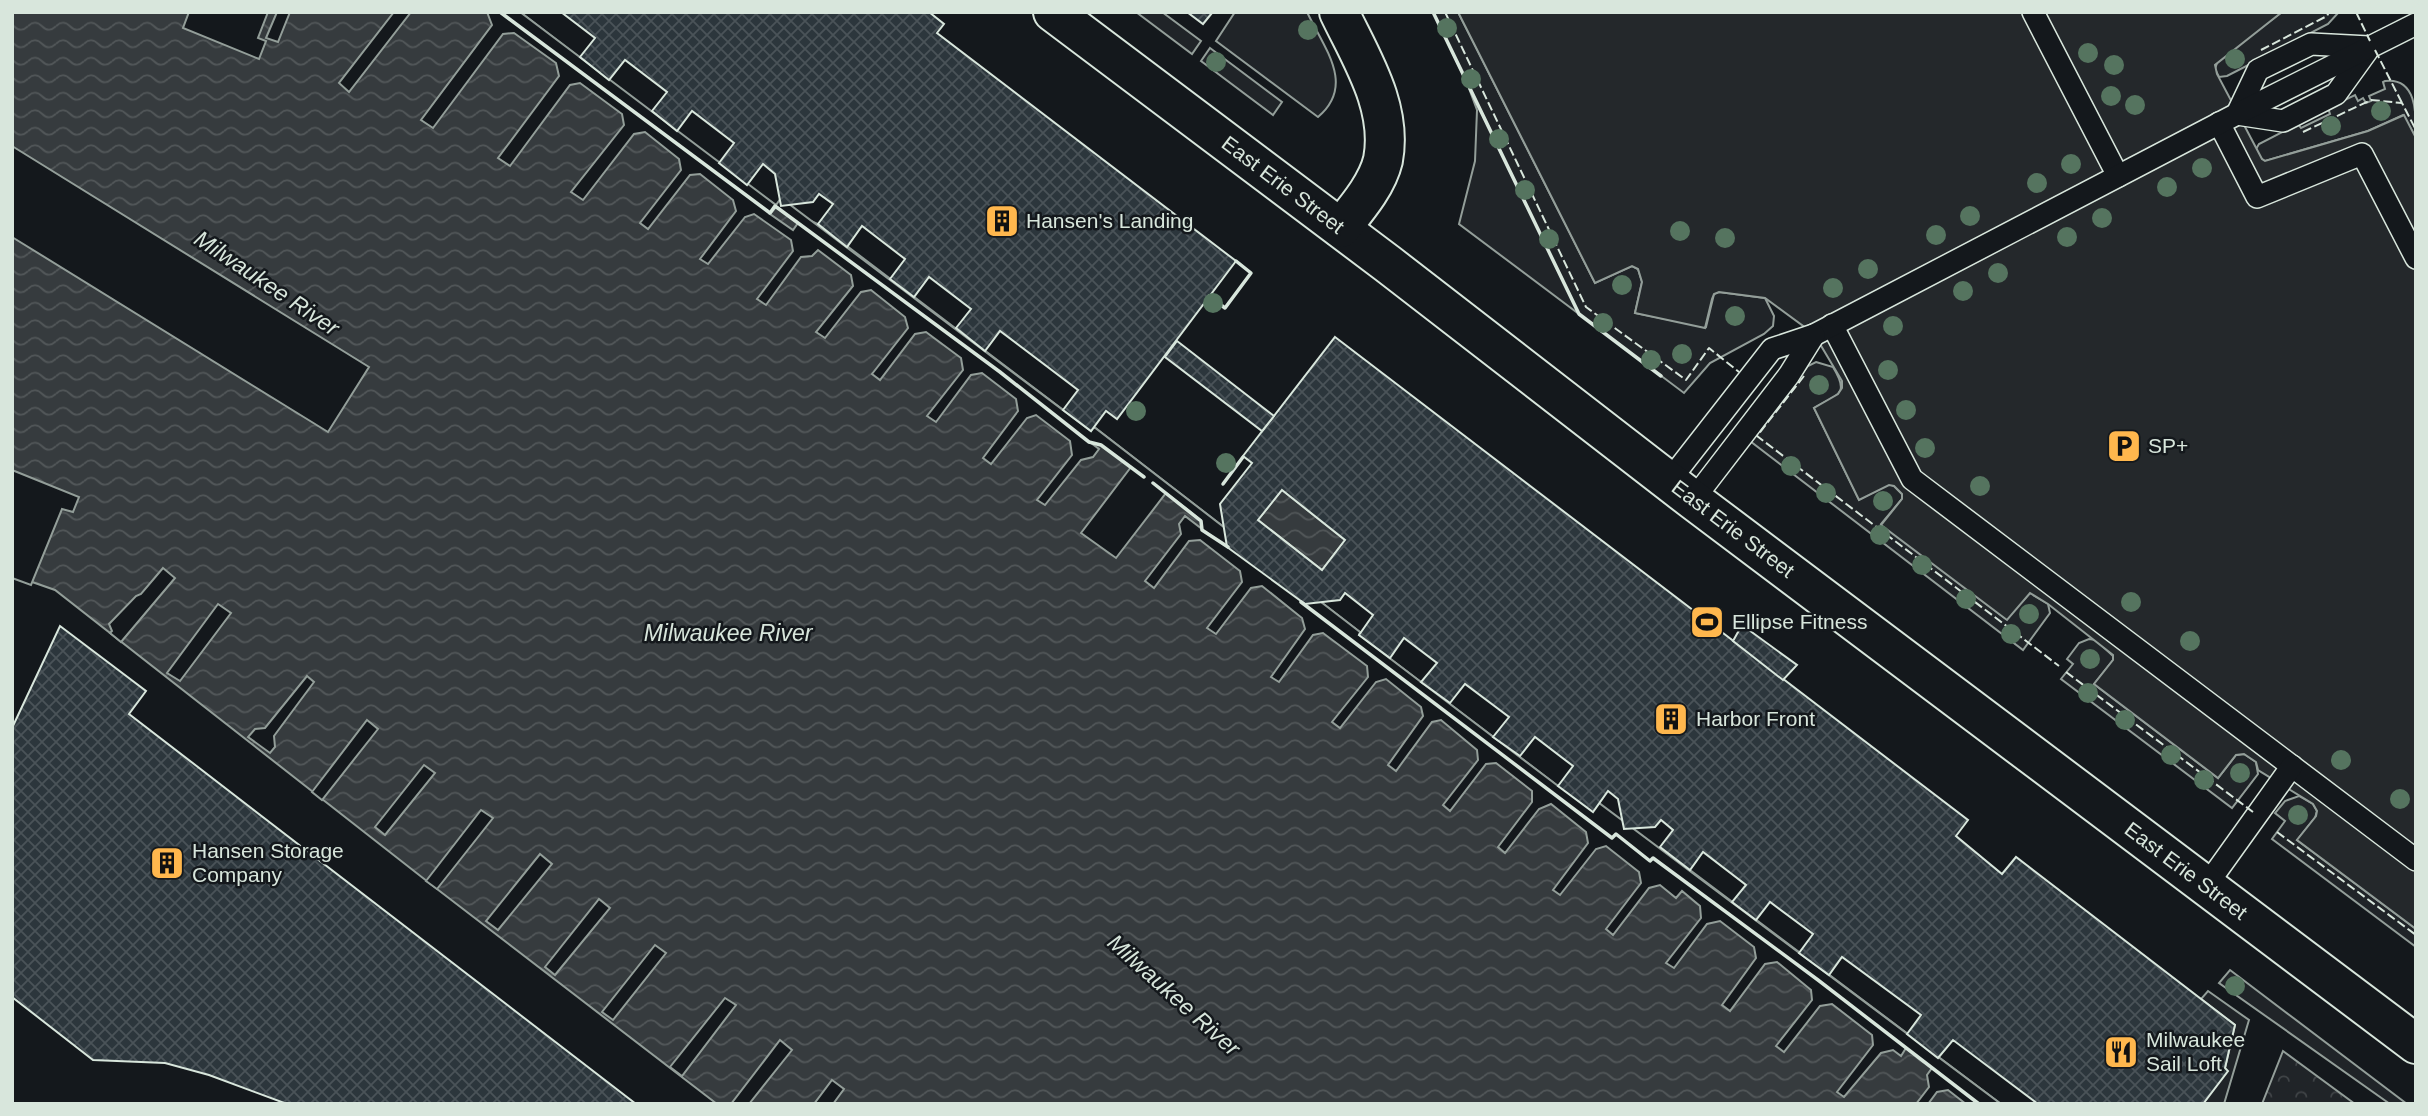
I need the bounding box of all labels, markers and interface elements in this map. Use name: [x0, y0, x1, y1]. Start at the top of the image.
street label: East Erie Street: [1218, 131, 1349, 238]
building icon: Hansen's Landing: [983, 202, 1021, 240]
place label: Hansen's Landing: [1026, 209, 1193, 232]
water label: Milwaukee River: [190, 225, 345, 342]
parking icon: SP+: [2105, 427, 2143, 465]
place label: SP+: [2148, 434, 2188, 457]
street label: East Erie Street: [1668, 475, 1799, 582]
sports icon: Ellipse Fitness: [1688, 603, 1726, 641]
place label: Ellipse Fitness: [1732, 610, 1867, 633]
water label: Milwaukee River: [644, 620, 814, 646]
building icon: Harbor Front: [1652, 700, 1690, 738]
place label: Harbor Front: [1696, 707, 1815, 730]
street label: East Erie Street: [2121, 817, 2252, 924]
place label: Hansen Storage Company: [192, 839, 344, 886]
building icon: Hansen Storage Company: [148, 844, 186, 882]
water label: Milwaukee River: [1103, 929, 1246, 1062]
place label: Milwaukee Sail Loft: [2146, 1028, 2245, 1075]
restaurant icon: Milwaukee Sail Loft: [2102, 1033, 2140, 1071]

